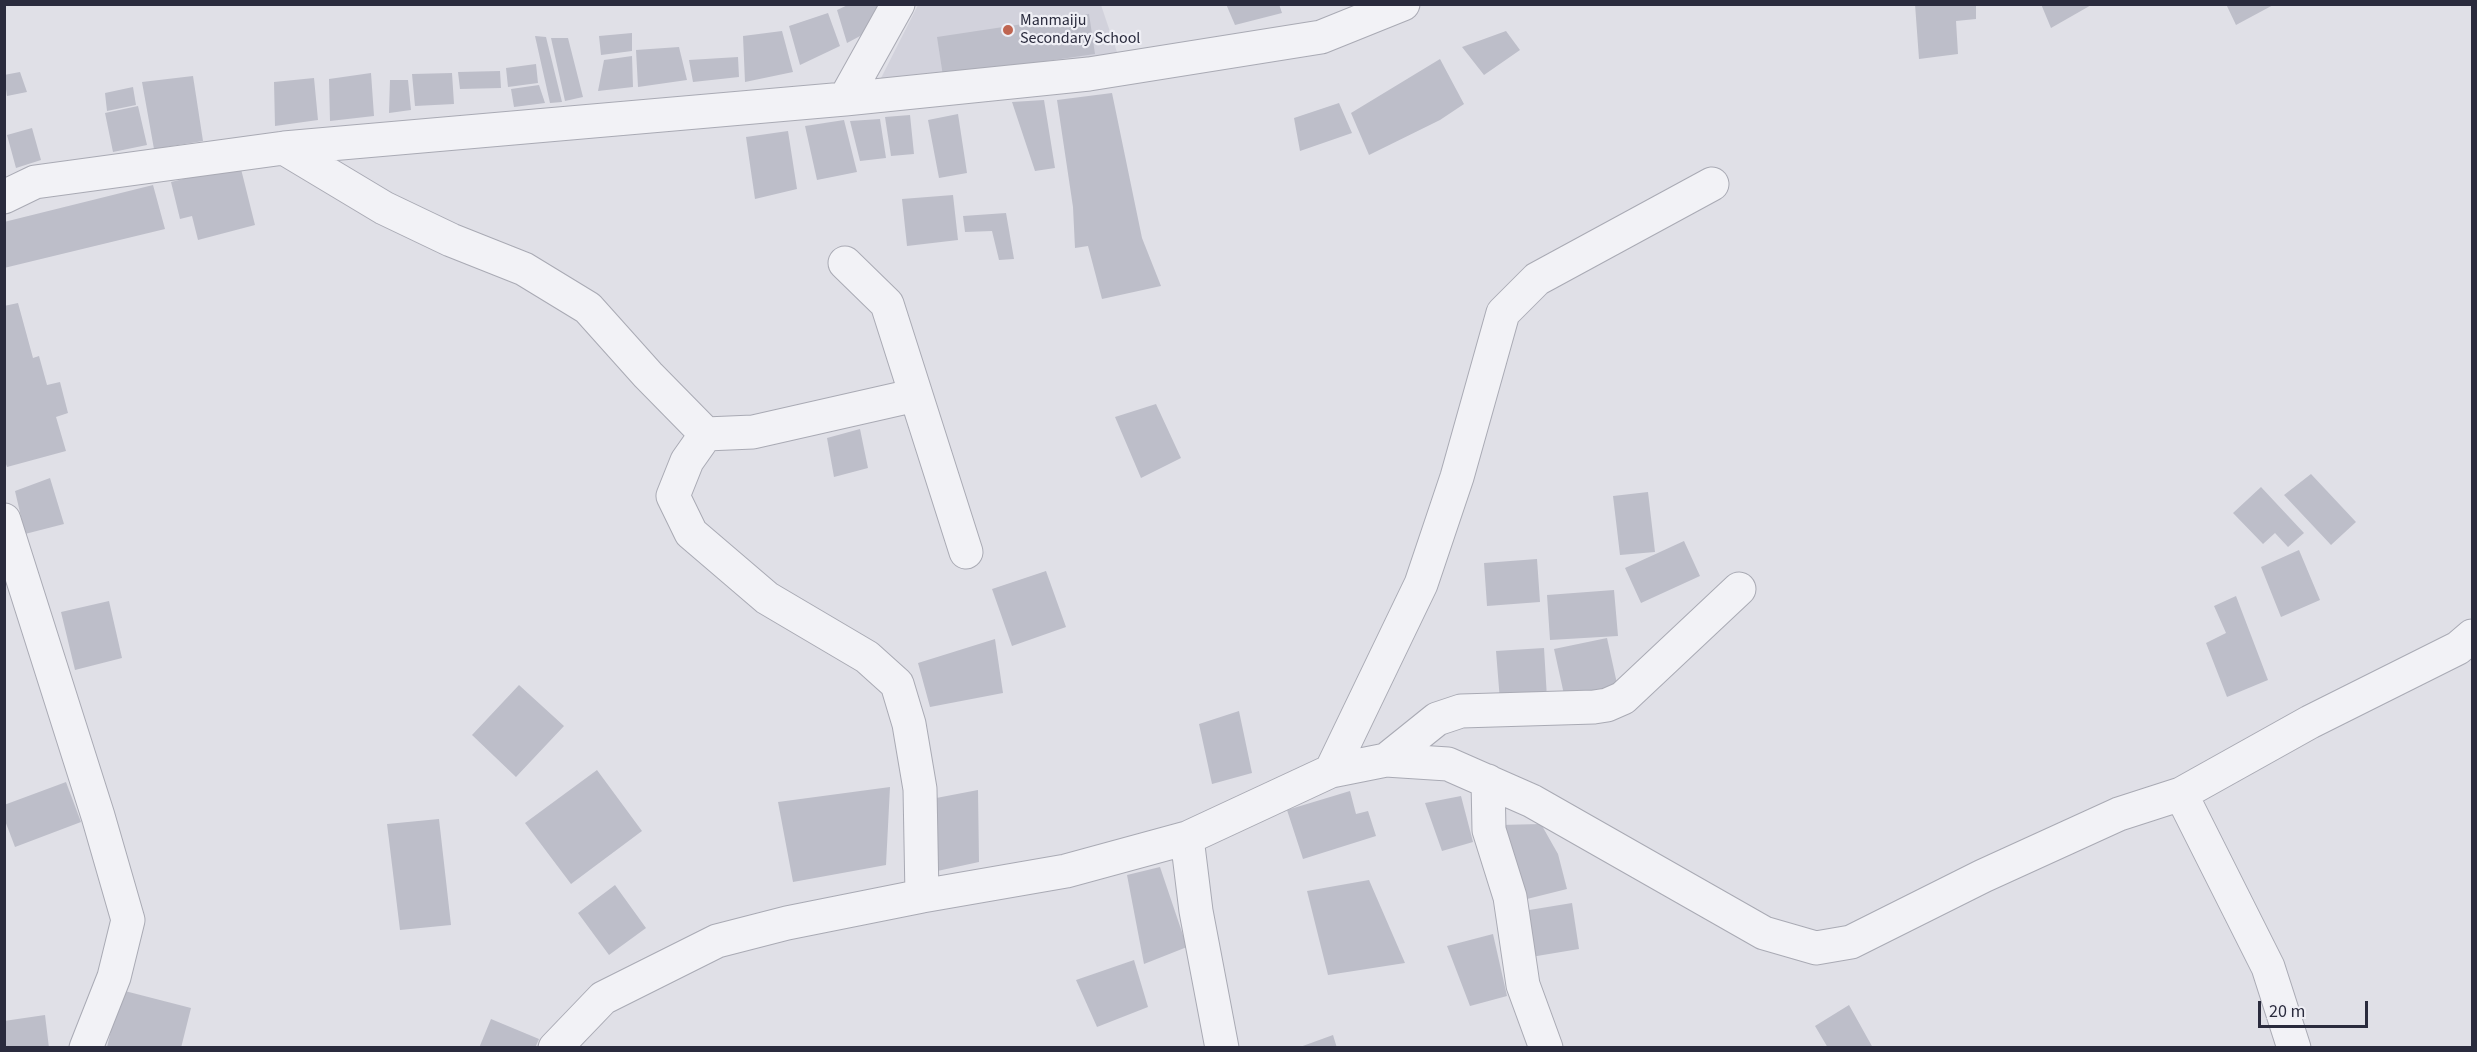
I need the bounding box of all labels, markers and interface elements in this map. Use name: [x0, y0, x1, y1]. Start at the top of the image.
place label: Manmaiju Secondary School: [1020, 11, 1140, 49]
marker: Manmaiju Secondary School: [1001, 23, 1015, 37]
scale bar: [2261, 989, 2370, 1027]
text: 20 m: [2269, 999, 2305, 1024]

